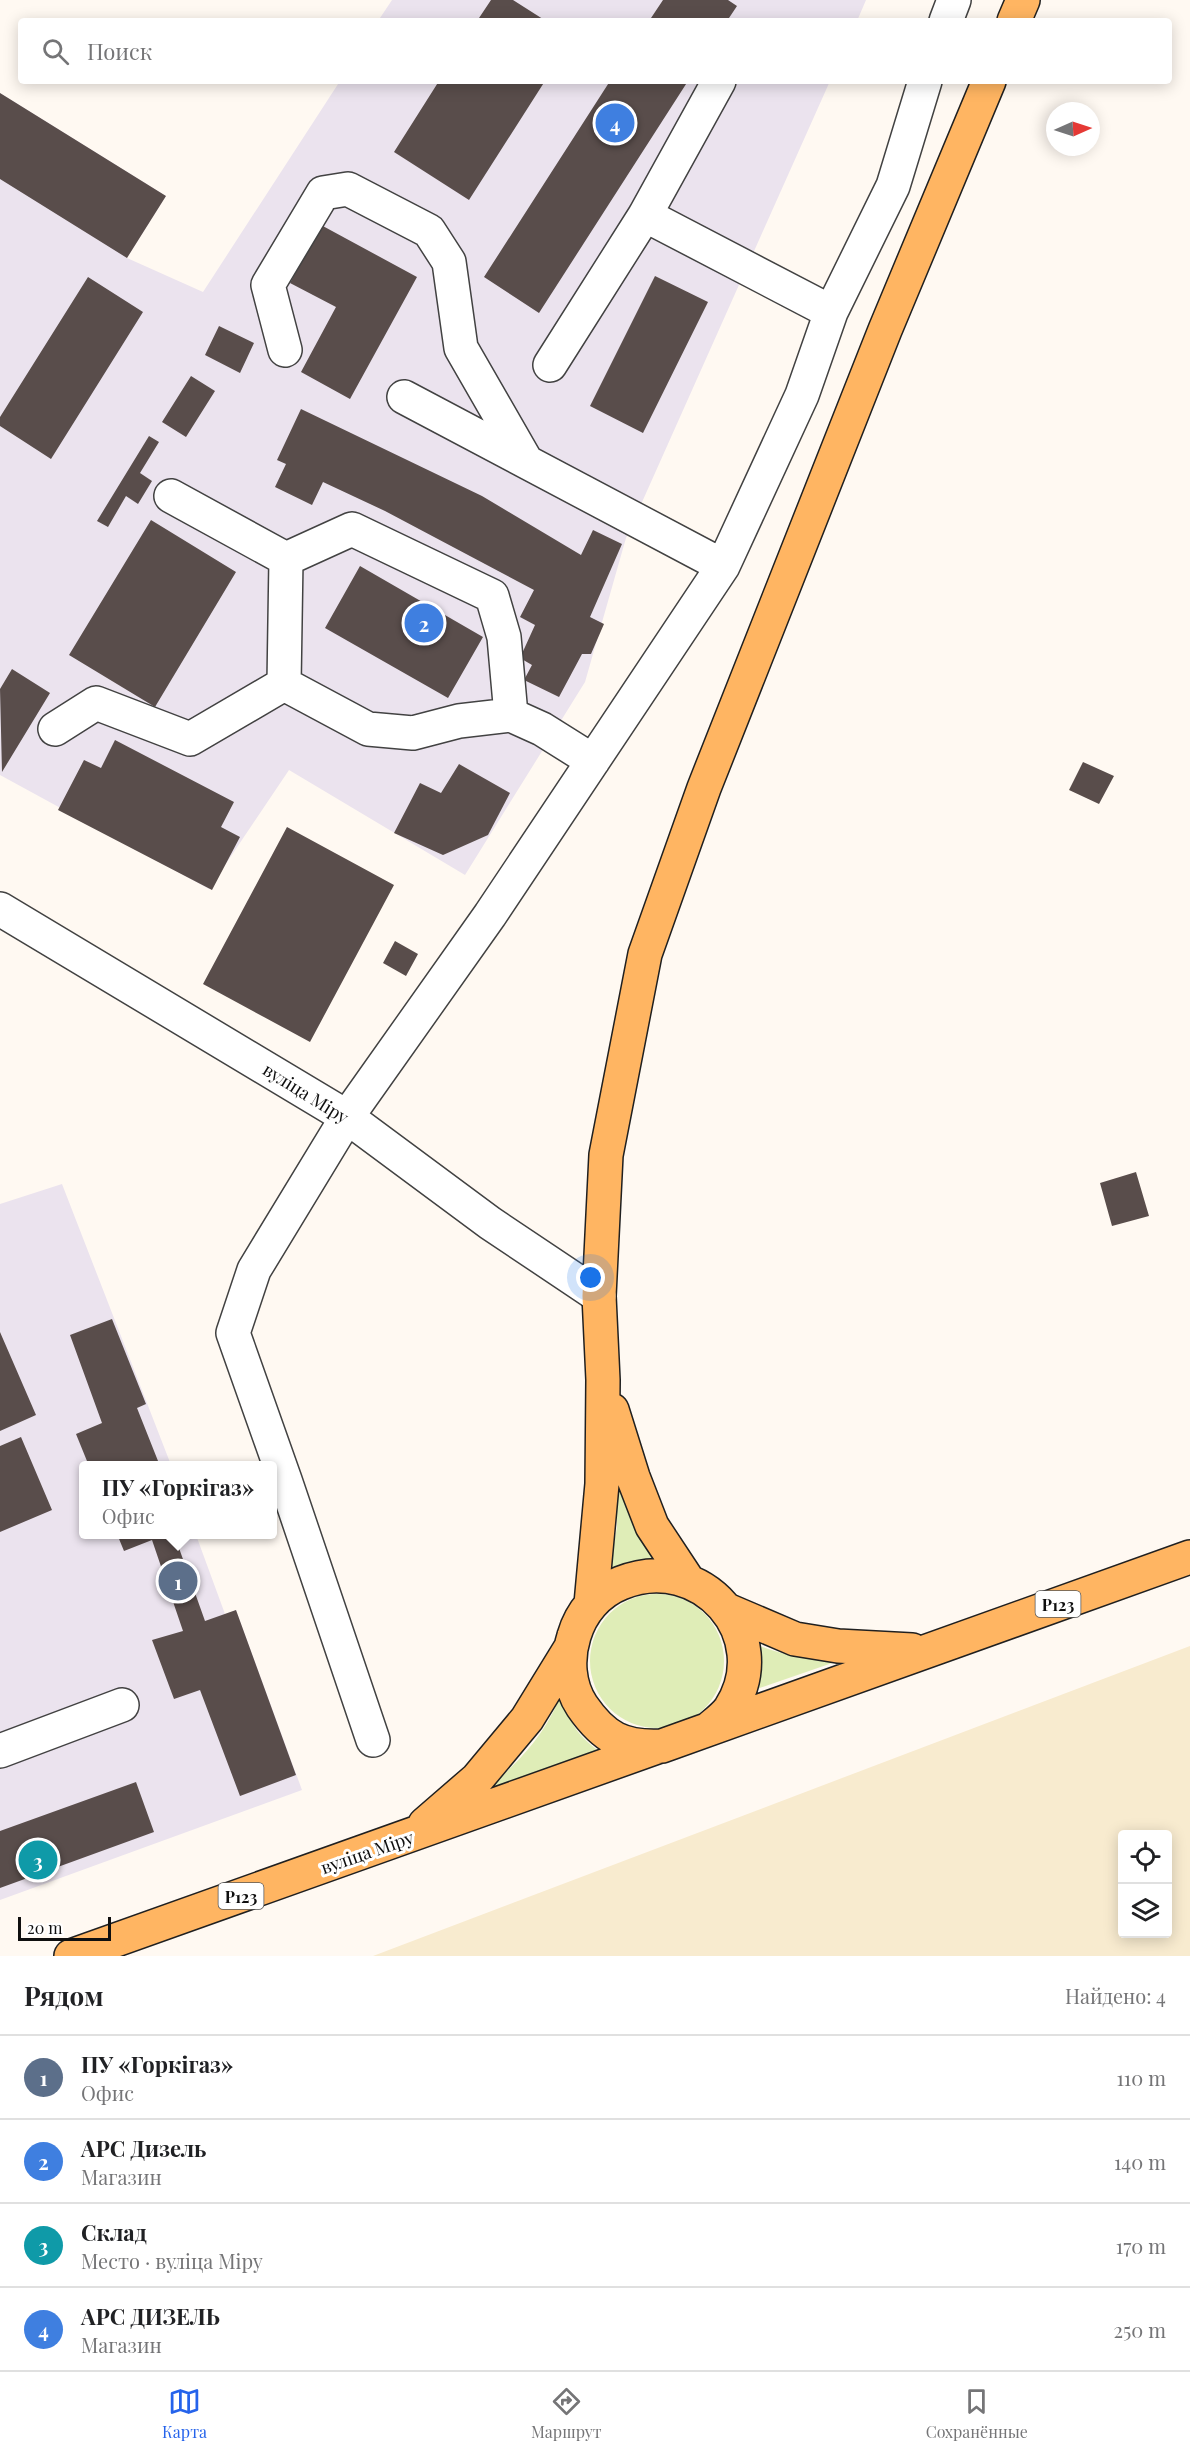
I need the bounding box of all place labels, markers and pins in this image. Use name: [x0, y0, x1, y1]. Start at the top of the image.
pin: 4: [596, 100, 634, 146]
pin: 2: [404, 600, 444, 646]
pin: 1: [158, 1558, 198, 1604]
pin: 3: [18, 1838, 57, 1882]

